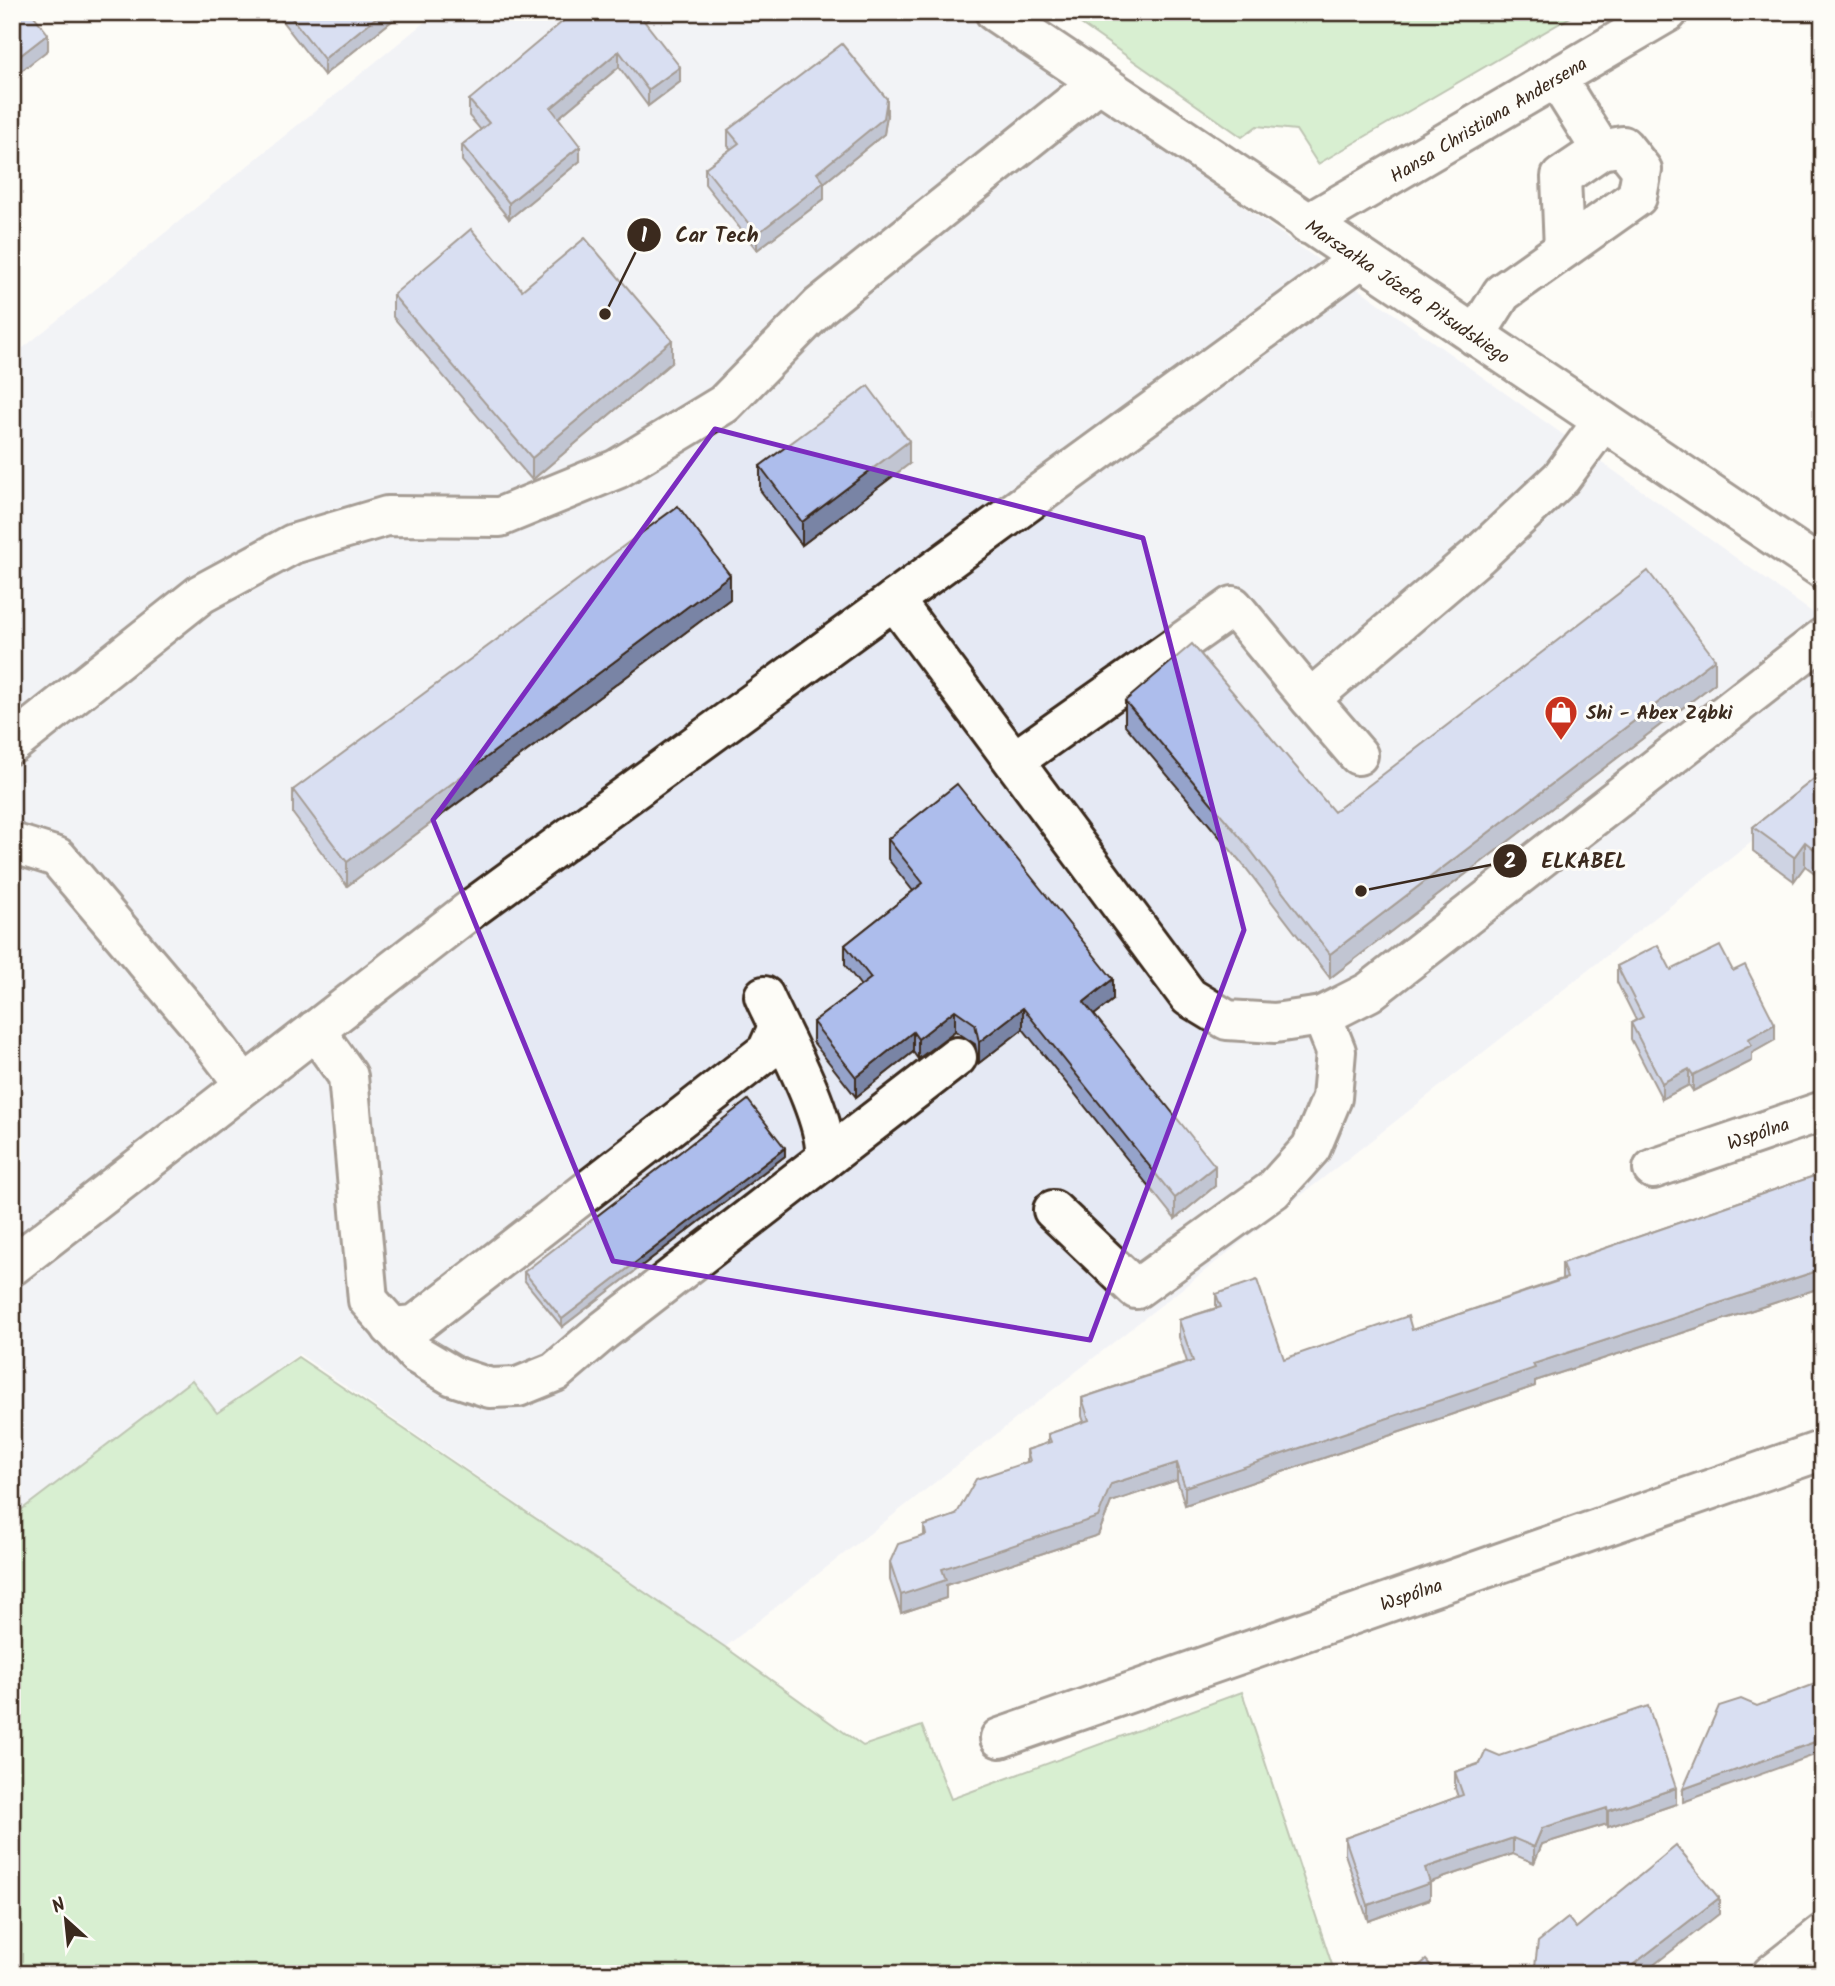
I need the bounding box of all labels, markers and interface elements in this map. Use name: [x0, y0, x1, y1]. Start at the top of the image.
street label: Hansa Christiana Andersena: [1384, 50, 1594, 192]
street label: Marszałka Józefa Piłsudskiego: [1298, 213, 1516, 373]
callout: Car Tech: [627, 214, 773, 256]
text: 1: [641, 220, 648, 253]
text: Car Tech: [675, 220, 759, 253]
shop icon: Shi - Abex Ząbki: [1542, 693, 1580, 742]
place label: Shi - Abex Ząbki: [1586, 699, 1733, 729]
callout: ELKABEL: [1493, 840, 1641, 882]
text: 2: [1504, 846, 1516, 879]
text: ELKABEL: [1541, 846, 1627, 879]
street label: Wspólna: [1723, 1110, 1794, 1160]
street label: Wspólna: [1376, 1571, 1447, 1621]
north arrow: [32, 1884, 102, 1954]
text: N: [47, 1891, 71, 1923]

